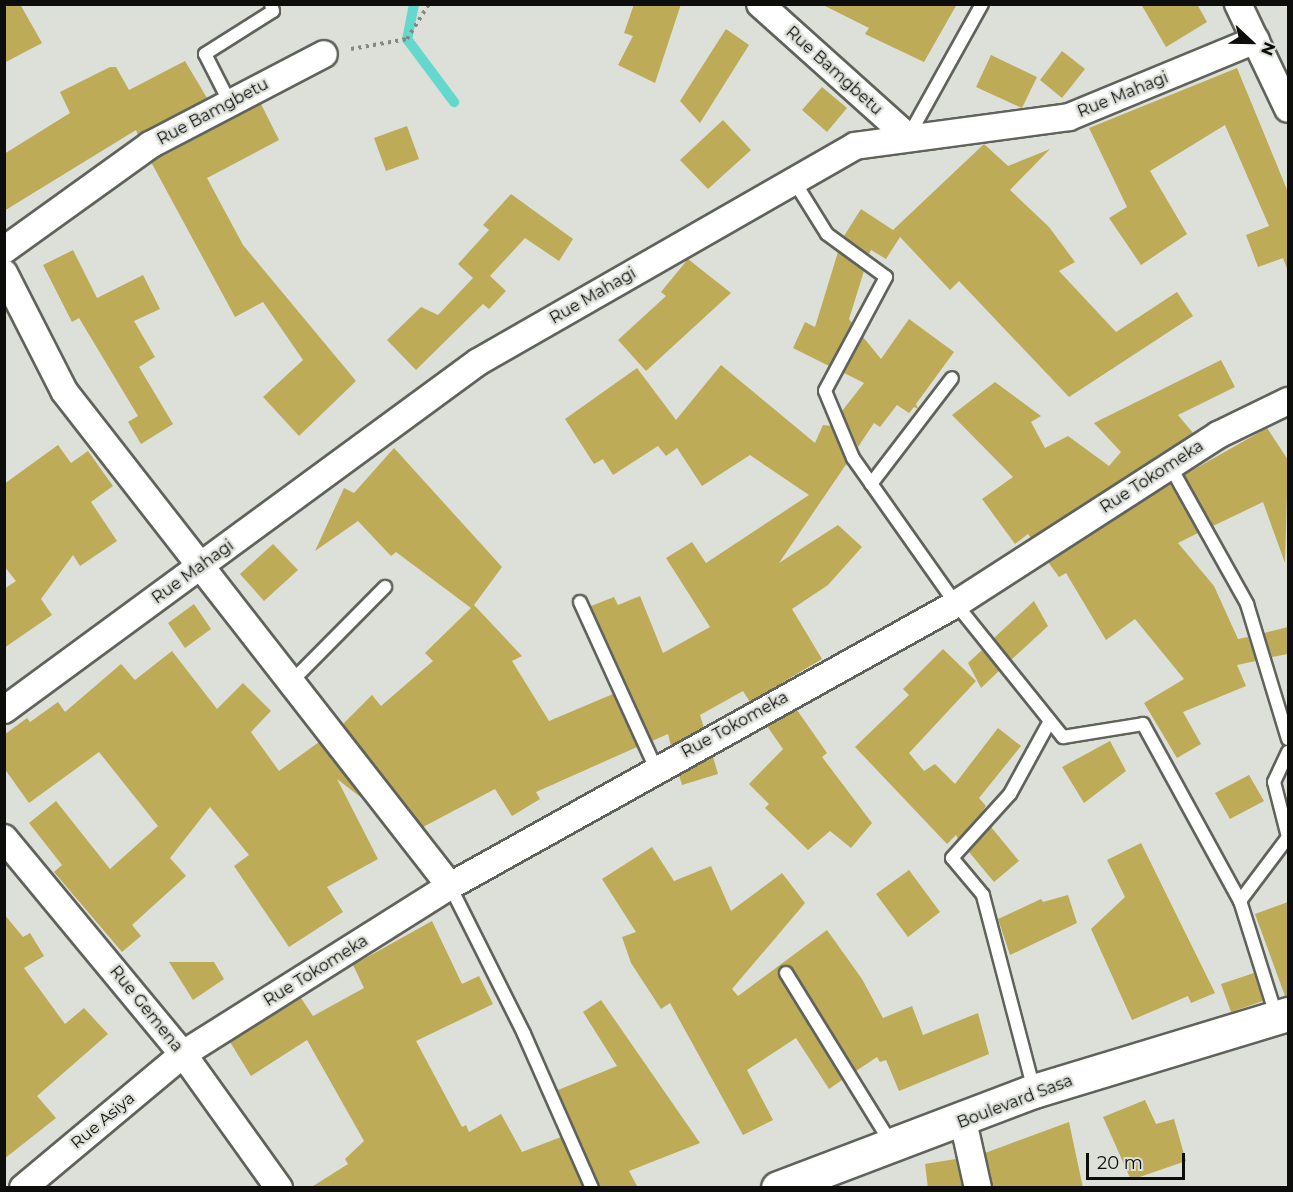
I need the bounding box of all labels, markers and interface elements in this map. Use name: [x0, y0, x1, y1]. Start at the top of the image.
north arrow: [1221, 12, 1281, 72]
street label: Rue Bamgbetu: [782, 23, 886, 119]
text: N: [1257, 39, 1279, 58]
street label: Rue Mahagi: [1075, 68, 1171, 122]
street label: Rue Bamgbetu: [154, 75, 272, 149]
street label: Rue Mahagi: [546, 264, 640, 328]
street label: Rue Tokomeka: [1097, 436, 1207, 518]
street label: Rue Mahagi: [148, 536, 238, 608]
street label: Rue Tokomeka: [678, 688, 792, 762]
street label: Rue Tokomeka: [260, 931, 372, 1011]
street label: Rue Gemena: [105, 962, 187, 1056]
street label: Boulevard Sasa: [955, 1071, 1075, 1133]
street label: Rue Asiya: [67, 1089, 139, 1153]
scale bar: [1089, 1141, 1188, 1179]
text: 20 m: [1097, 1152, 1143, 1174]

